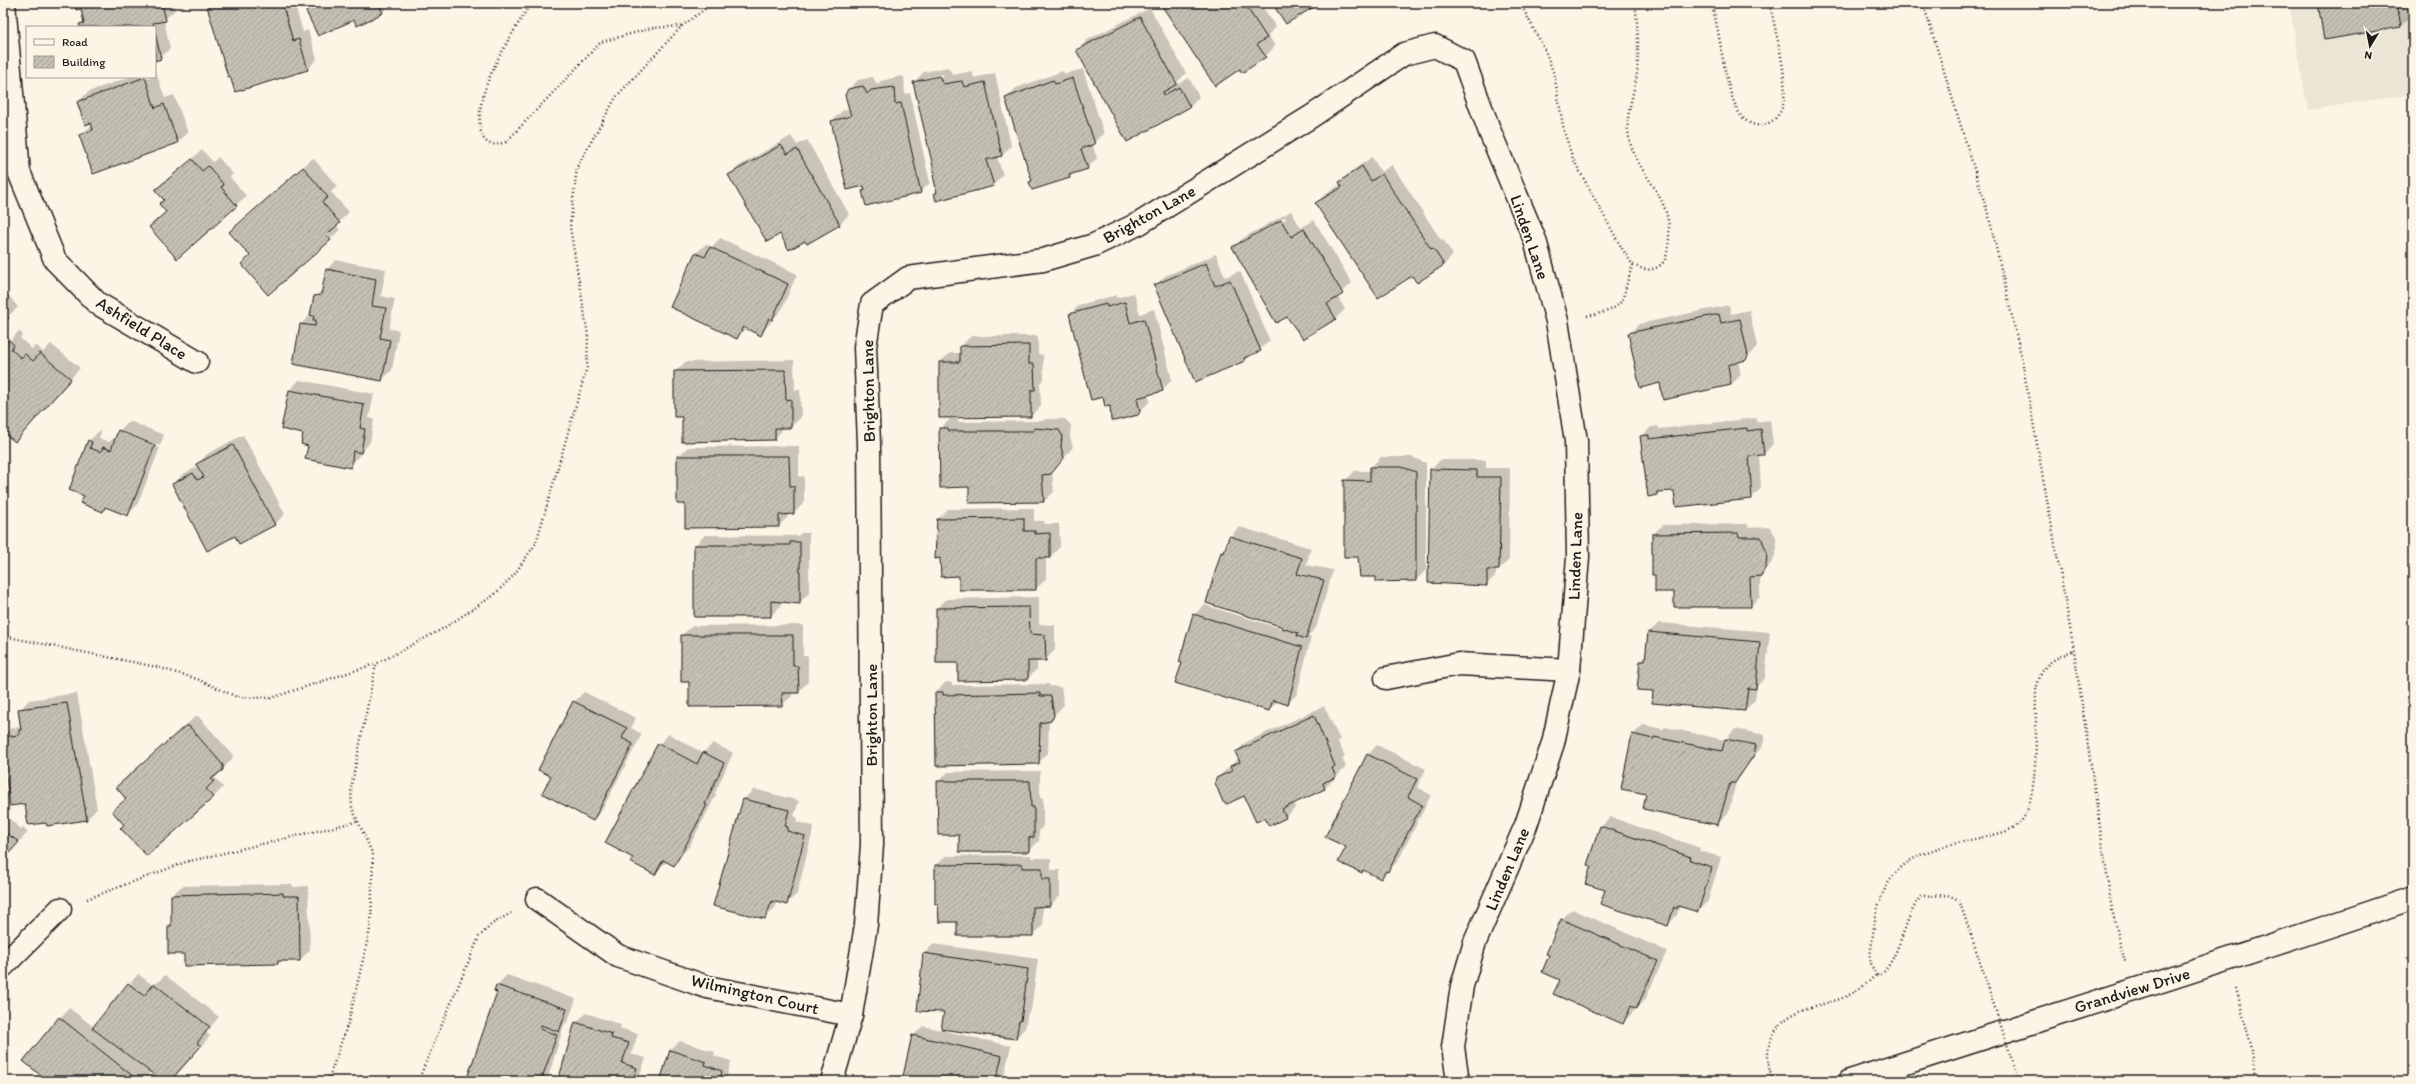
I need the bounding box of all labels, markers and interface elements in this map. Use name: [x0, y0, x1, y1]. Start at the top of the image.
legend: [26, 26, 156, 78]
north arrow: [2350, 26, 2390, 66]
text: Road: [62, 35, 88, 49]
text: N: [2364, 48, 2373, 62]
text: Building: [62, 55, 106, 69]
street label: Brighton Lane: [1099, 180, 1199, 248]
street label: Linden Lane: [1506, 192, 1554, 282]
street label: Ashfield Place: [93, 292, 191, 364]
street label: Brighton Lane: [857, 339, 879, 443]
street label: Linden Lane: [1563, 512, 1587, 600]
street label: Brighton Lane: [861, 664, 881, 766]
street label: Linden Lane: [1481, 824, 1533, 914]
street label: Grandview Drive: [2072, 963, 2192, 1017]
street label: Wilmington Court: [689, 970, 821, 1019]

